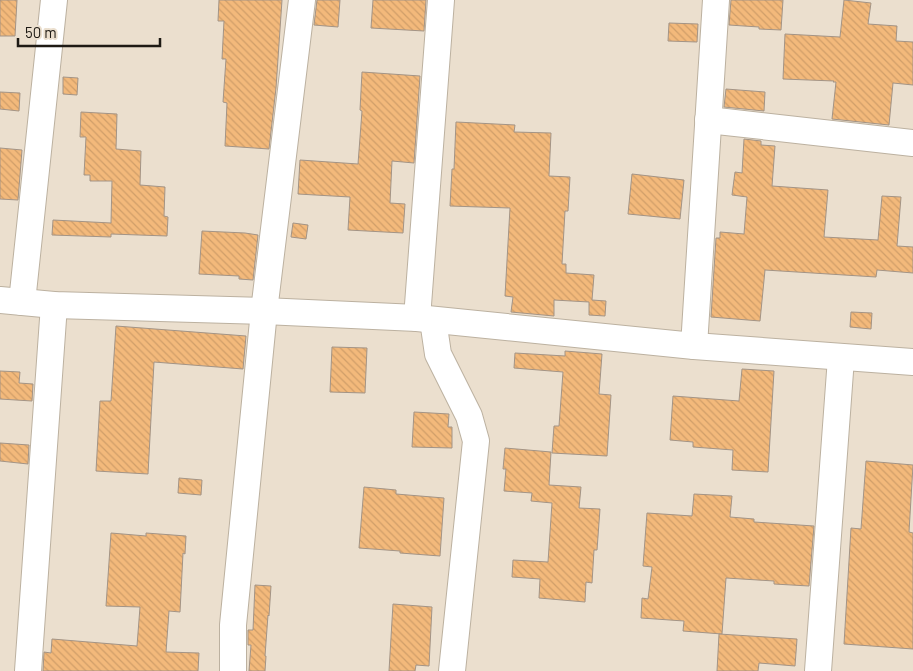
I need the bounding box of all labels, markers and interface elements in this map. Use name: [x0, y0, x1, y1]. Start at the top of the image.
scale bar: [18, 15, 160, 47]
text: 50 m: [25, 23, 57, 41]

